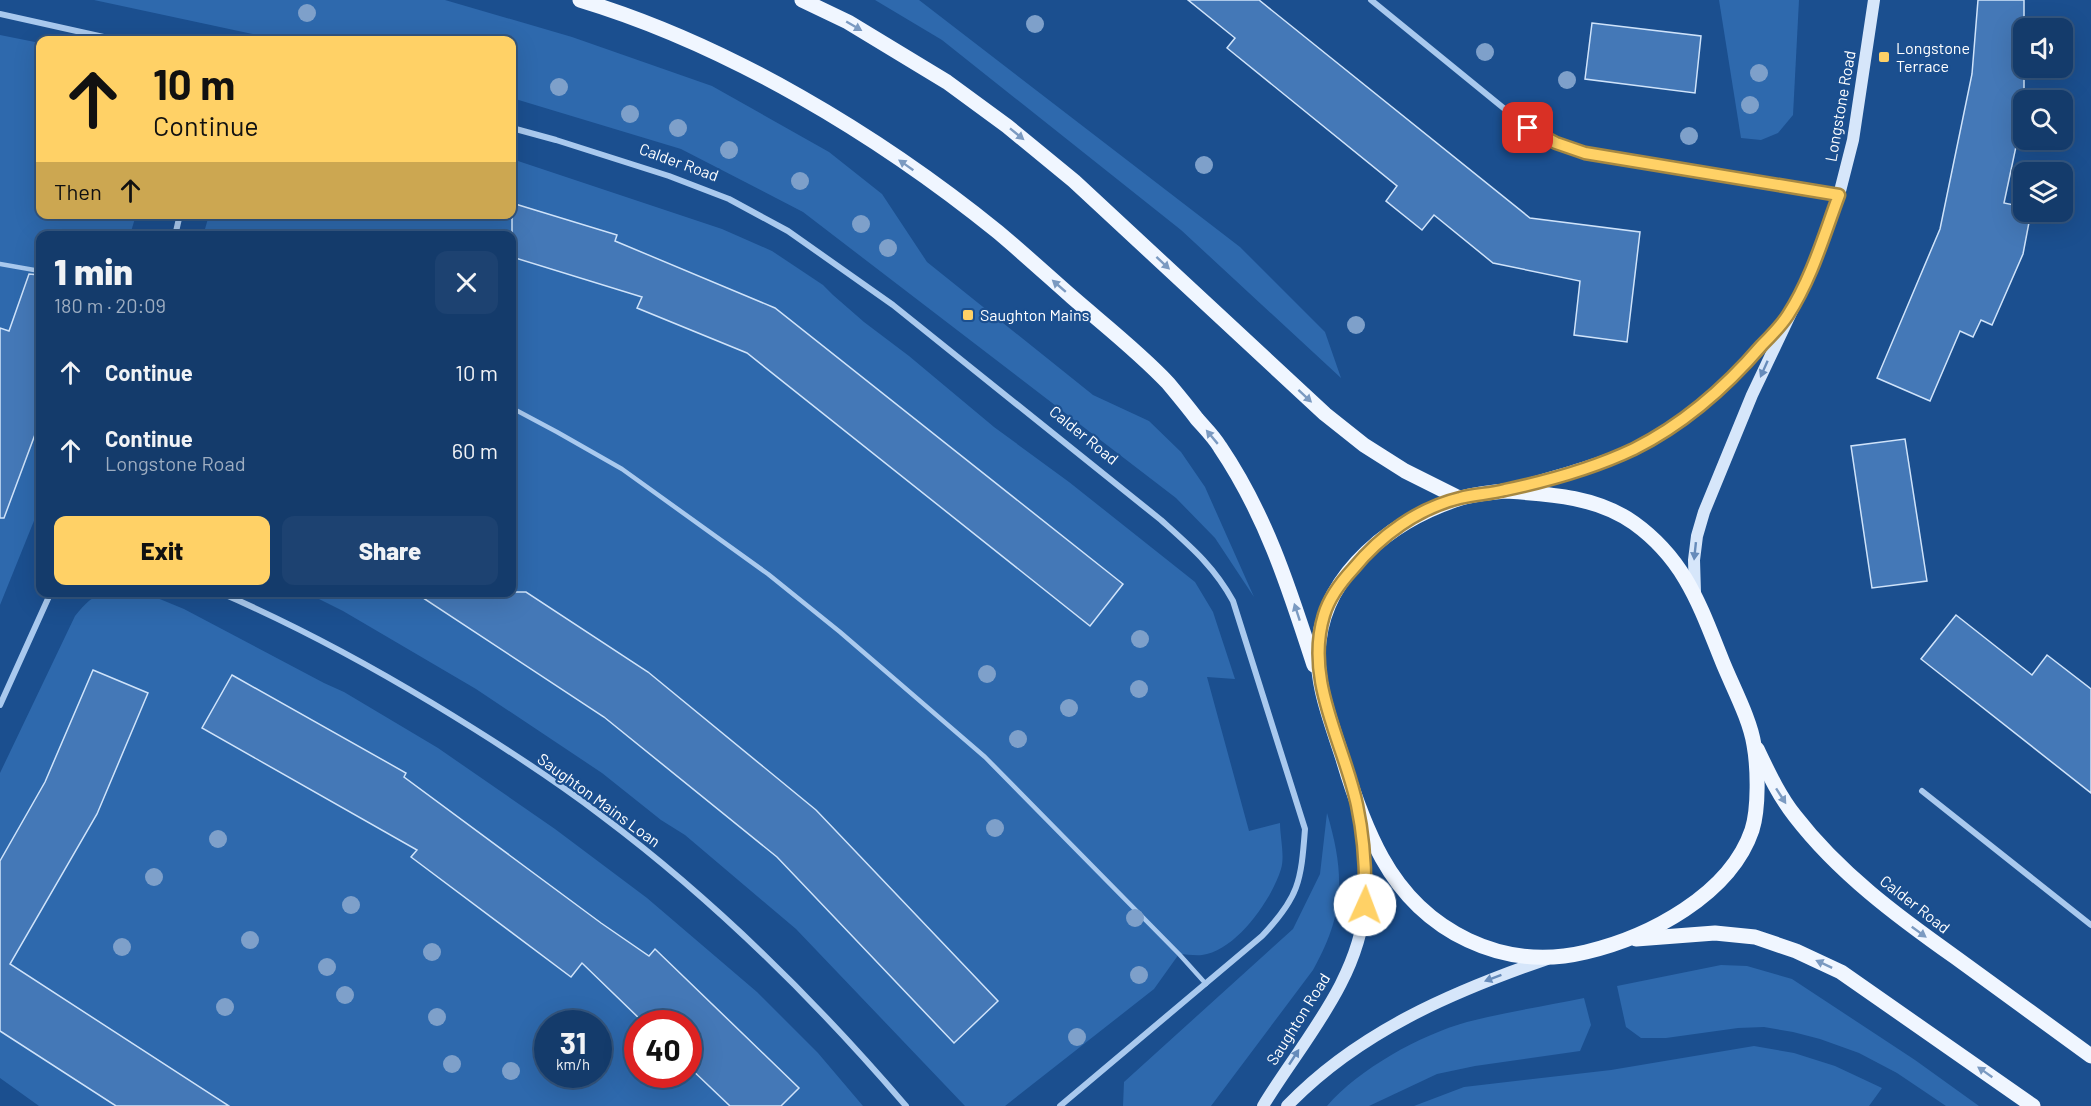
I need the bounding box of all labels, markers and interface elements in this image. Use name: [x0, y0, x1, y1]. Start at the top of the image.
map controls: [2013, 18, 2073, 222]
button: sound: [2013, 18, 2073, 78]
one-way arrow: [846, 21, 862, 32]
place label: Longstone Terrace: [1896, 38, 1970, 75]
street label: Longstone Road: [1820, 49, 1859, 163]
marker: Longstone Terrace: [1877, 50, 1891, 64]
text: 10 m: [153, 58, 235, 108]
icon: ahead: [54, 60, 132, 138]
button: search: [2013, 90, 2073, 150]
pin: [1502, 102, 1553, 153]
text: Continue: [153, 109, 259, 141]
icon: arrive: [1511, 111, 1544, 144]
one-way arrow: [1009, 127, 1025, 140]
street label: Calder Road: [637, 138, 721, 185]
one-way arrow: [899, 159, 915, 171]
button: layers: [2013, 162, 2073, 222]
icon: ahead: [114, 174, 147, 207]
text: Then: [54, 178, 102, 204]
text: 1 min: [54, 249, 133, 292]
button: close: [435, 251, 498, 314]
one-way arrow: [1155, 256, 1170, 270]
one-way arrow: [1052, 280, 1067, 293]
text: 180 m · 20:09: [54, 293, 166, 317]
place label: Saughton Mains: [980, 305, 1089, 324]
marker: Saughton Mains: [961, 308, 975, 322]
icon: ahead: [54, 356, 87, 389]
text: Continue: [105, 359, 193, 385]
text: 10 m: [455, 359, 498, 385]
one-way arrow: [1759, 361, 1769, 379]
one-way arrow: [1298, 389, 1313, 403]
street label: Calder Road: [1046, 401, 1123, 468]
text: Continue: [105, 425, 193, 451]
one-way arrow: [1206, 429, 1219, 445]
icon: ahead: [54, 434, 87, 467]
text: 60 m: [452, 437, 498, 463]
text: Longstone Road: [105, 451, 246, 475]
button: Exit: [54, 516, 270, 585]
button: Share: [282, 516, 498, 585]
one-way arrow: [1690, 542, 1700, 561]
one-way arrow: [1292, 603, 1301, 621]
street label: Saughton Mains Loan: [534, 749, 664, 851]
one-way arrow: [1776, 788, 1787, 804]
street label: Calder Road: [1877, 871, 1954, 937]
position arrow: [1333, 873, 1397, 937]
one-way arrow: [1912, 925, 1927, 937]
one-way arrow: [1815, 959, 1832, 968]
street label: Saughton Road: [1262, 969, 1333, 1068]
one-way arrow: [1484, 974, 1502, 983]
speed limit sign: 40: [624, 1010, 702, 1088]
text: 31: [560, 1024, 586, 1060]
one-way arrow: [1289, 1049, 1300, 1065]
text: km/h: [556, 1055, 590, 1073]
one-way arrow: [1977, 1067, 1993, 1078]

